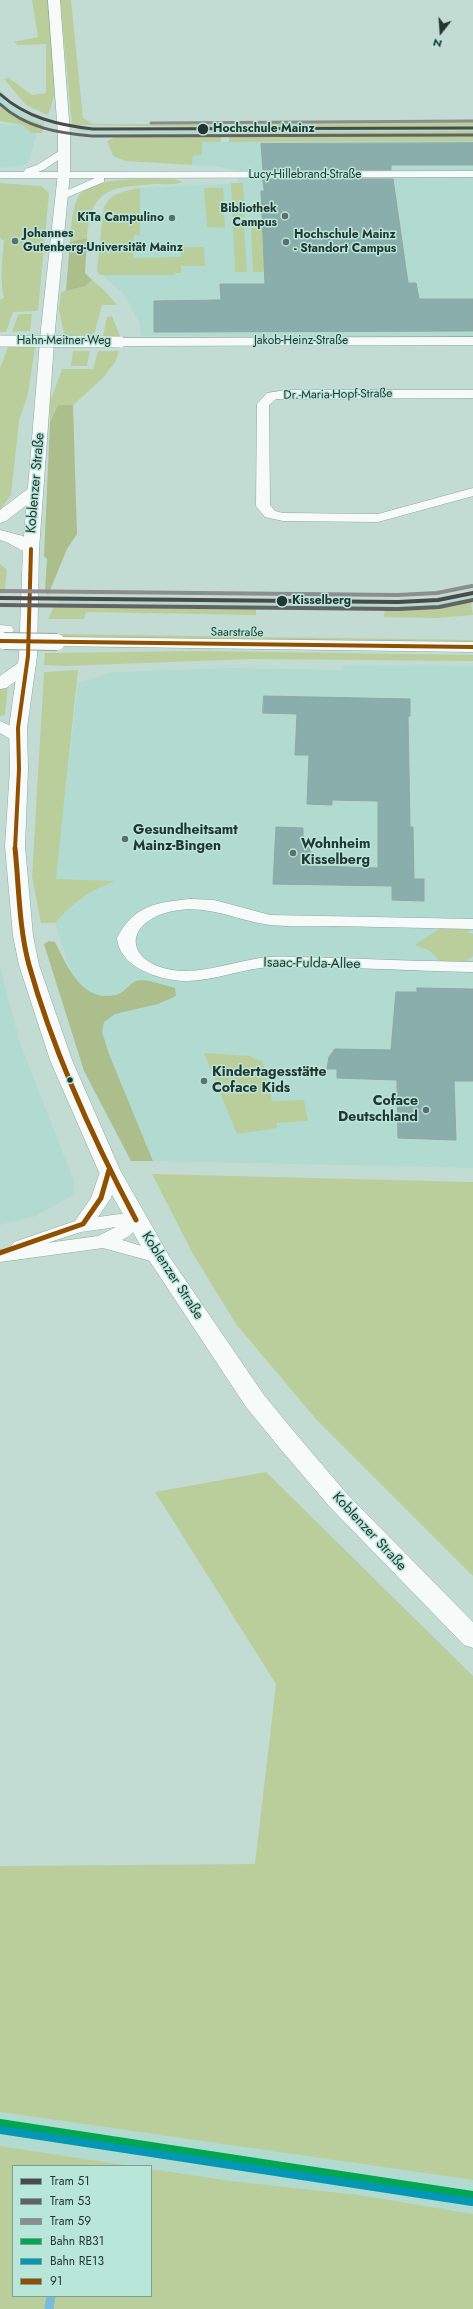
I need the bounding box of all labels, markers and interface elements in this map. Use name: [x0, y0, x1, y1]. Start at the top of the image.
north arrow: [421, 12, 461, 52]
text: N: [431, 35, 444, 52]
marker: Hochschule Mainz: [196, 122, 210, 136]
place label: Hochschule Mainz: [213, 122, 315, 136]
street label: Lucy-Hillebrand-Straße: [248, 168, 362, 182]
place label: Bibliothek Campus: [220, 202, 277, 230]
place label: KiTa Campulino: [77, 211, 164, 225]
marker: Bibliothek Campus: [280, 211, 290, 221]
marker: KiTa Campulino: [167, 213, 177, 223]
place label: Johannes Gutenberg-Universität Mainz: [23, 227, 183, 255]
place label: Hochschule Mainz - Standort Campus: [294, 228, 396, 256]
marker: Johannes Gutenberg-Universität Mainz: [10, 236, 20, 246]
marker: Hochschule Mainz - Standort Campus: [281, 237, 291, 247]
street label: Hahn-Meitner-Weg: [17, 334, 111, 348]
street label: Jakob-Heinz-Straße: [254, 334, 348, 348]
street label: Dr.-Maria-Hopf-Straße: [283, 387, 393, 403]
street label: Koblenzer Straße: [23, 432, 49, 534]
marker: Kisselberg: [275, 594, 289, 608]
place label: Kisselberg: [292, 594, 351, 608]
street label: Saarstraße: [210, 625, 264, 641]
place label: Gesundheitsamt Mainz-Bingen: [133, 823, 238, 856]
marker: Gesundheitsamt Mainz-Bingen: [120, 834, 130, 844]
place label: Wohnheim Kisselberg: [301, 837, 370, 870]
marker: Wohnheim Kisselberg: [288, 848, 298, 858]
street label: Isaac-Fulda-Allee: [263, 955, 361, 973]
place label: Kindertagesstätte Coface Kids: [212, 1065, 326, 1098]
unlabelled marker: [65, 1075, 75, 1085]
marker: Kindertagesstätte Coface Kids: [199, 1076, 209, 1086]
place label: Coface Deutschland: [338, 1094, 418, 1126]
marker: Coface Deutschland: [421, 1105, 431, 1115]
street label: Koblenzer Straße: [137, 1229, 207, 1323]
street label: Koblenzer Straße: [328, 1489, 410, 1575]
legend: [12, 2165, 152, 2297]
text: Tram 51: [50, 2172, 90, 2190]
text: Tram 53: [50, 2192, 91, 2210]
text: Tram 59: [50, 2212, 91, 2230]
text: Bahn RB31: [50, 2232, 104, 2250]
text: Bahn RE13: [50, 2252, 104, 2270]
text: 91: [50, 2272, 62, 2290]

